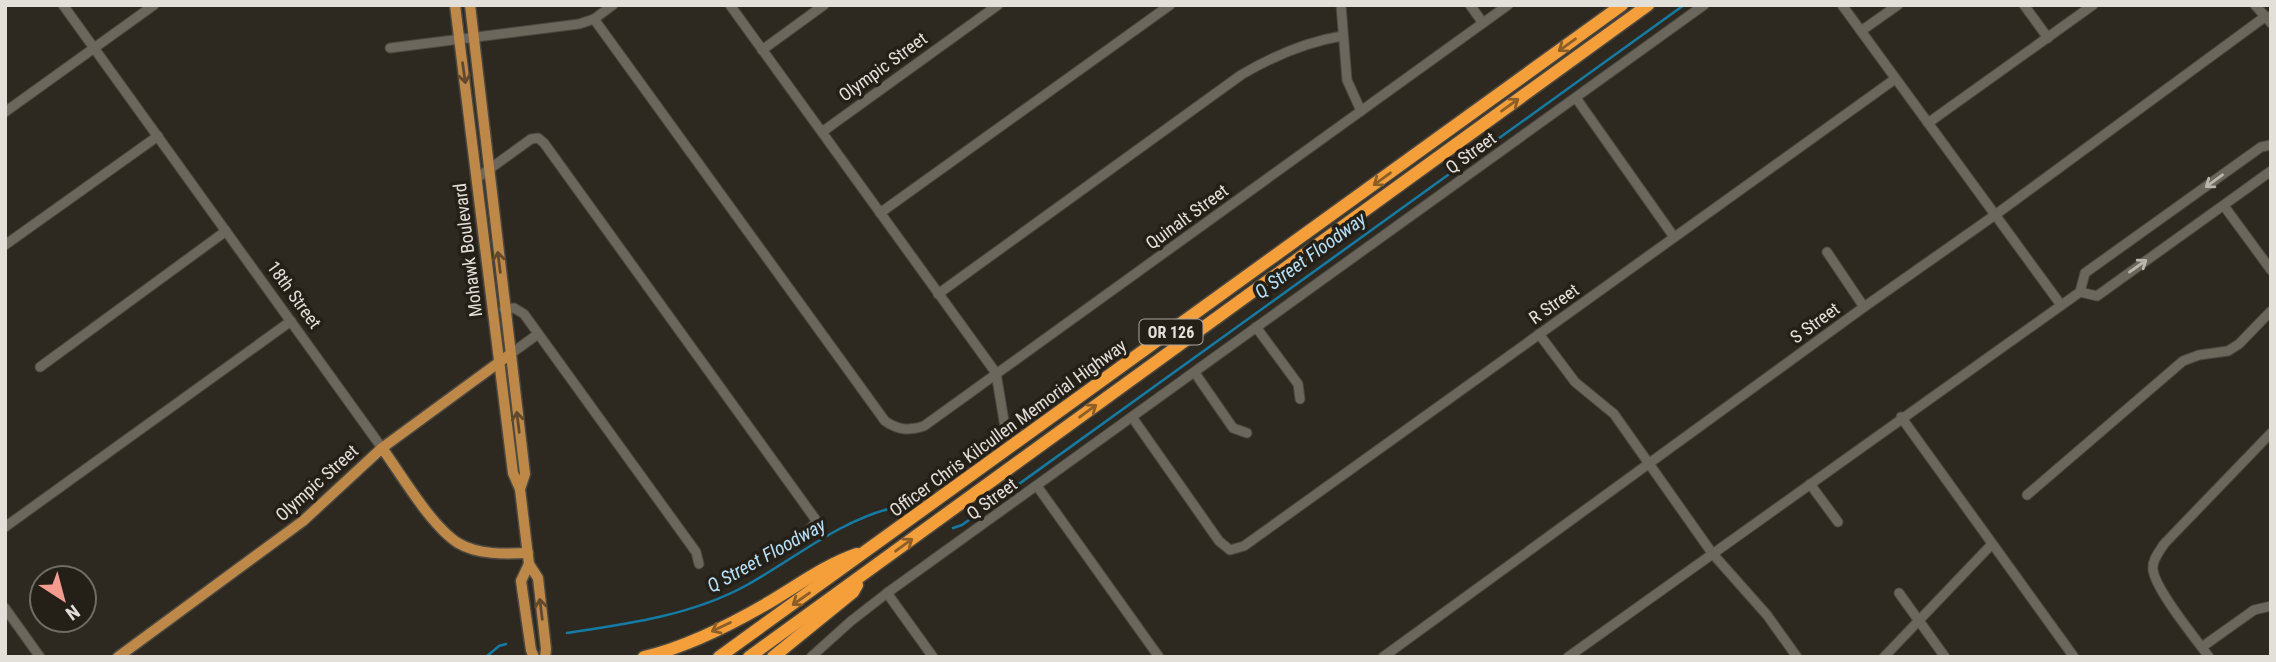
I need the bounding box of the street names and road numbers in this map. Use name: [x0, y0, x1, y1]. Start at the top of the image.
street label: Olympic Street: [835, 28, 931, 106]
street label: Q Street: [1441, 127, 1500, 178]
street label: Quinalt Street: [1141, 180, 1232, 254]
street label: Mohawk Boulevard: [449, 182, 486, 318]
street label: 18th Street: [263, 257, 326, 332]
street label: R Street: [1525, 279, 1583, 328]
street label: S Street: [1786, 298, 1843, 347]
road number: OR 126: [1140, 320, 1202, 344]
street label: Officer Chris Kilcullen Memorial Highway: [885, 334, 1131, 521]
street label: Olympic Street: [271, 440, 362, 525]
street label: Q Street: [962, 473, 1021, 524]

